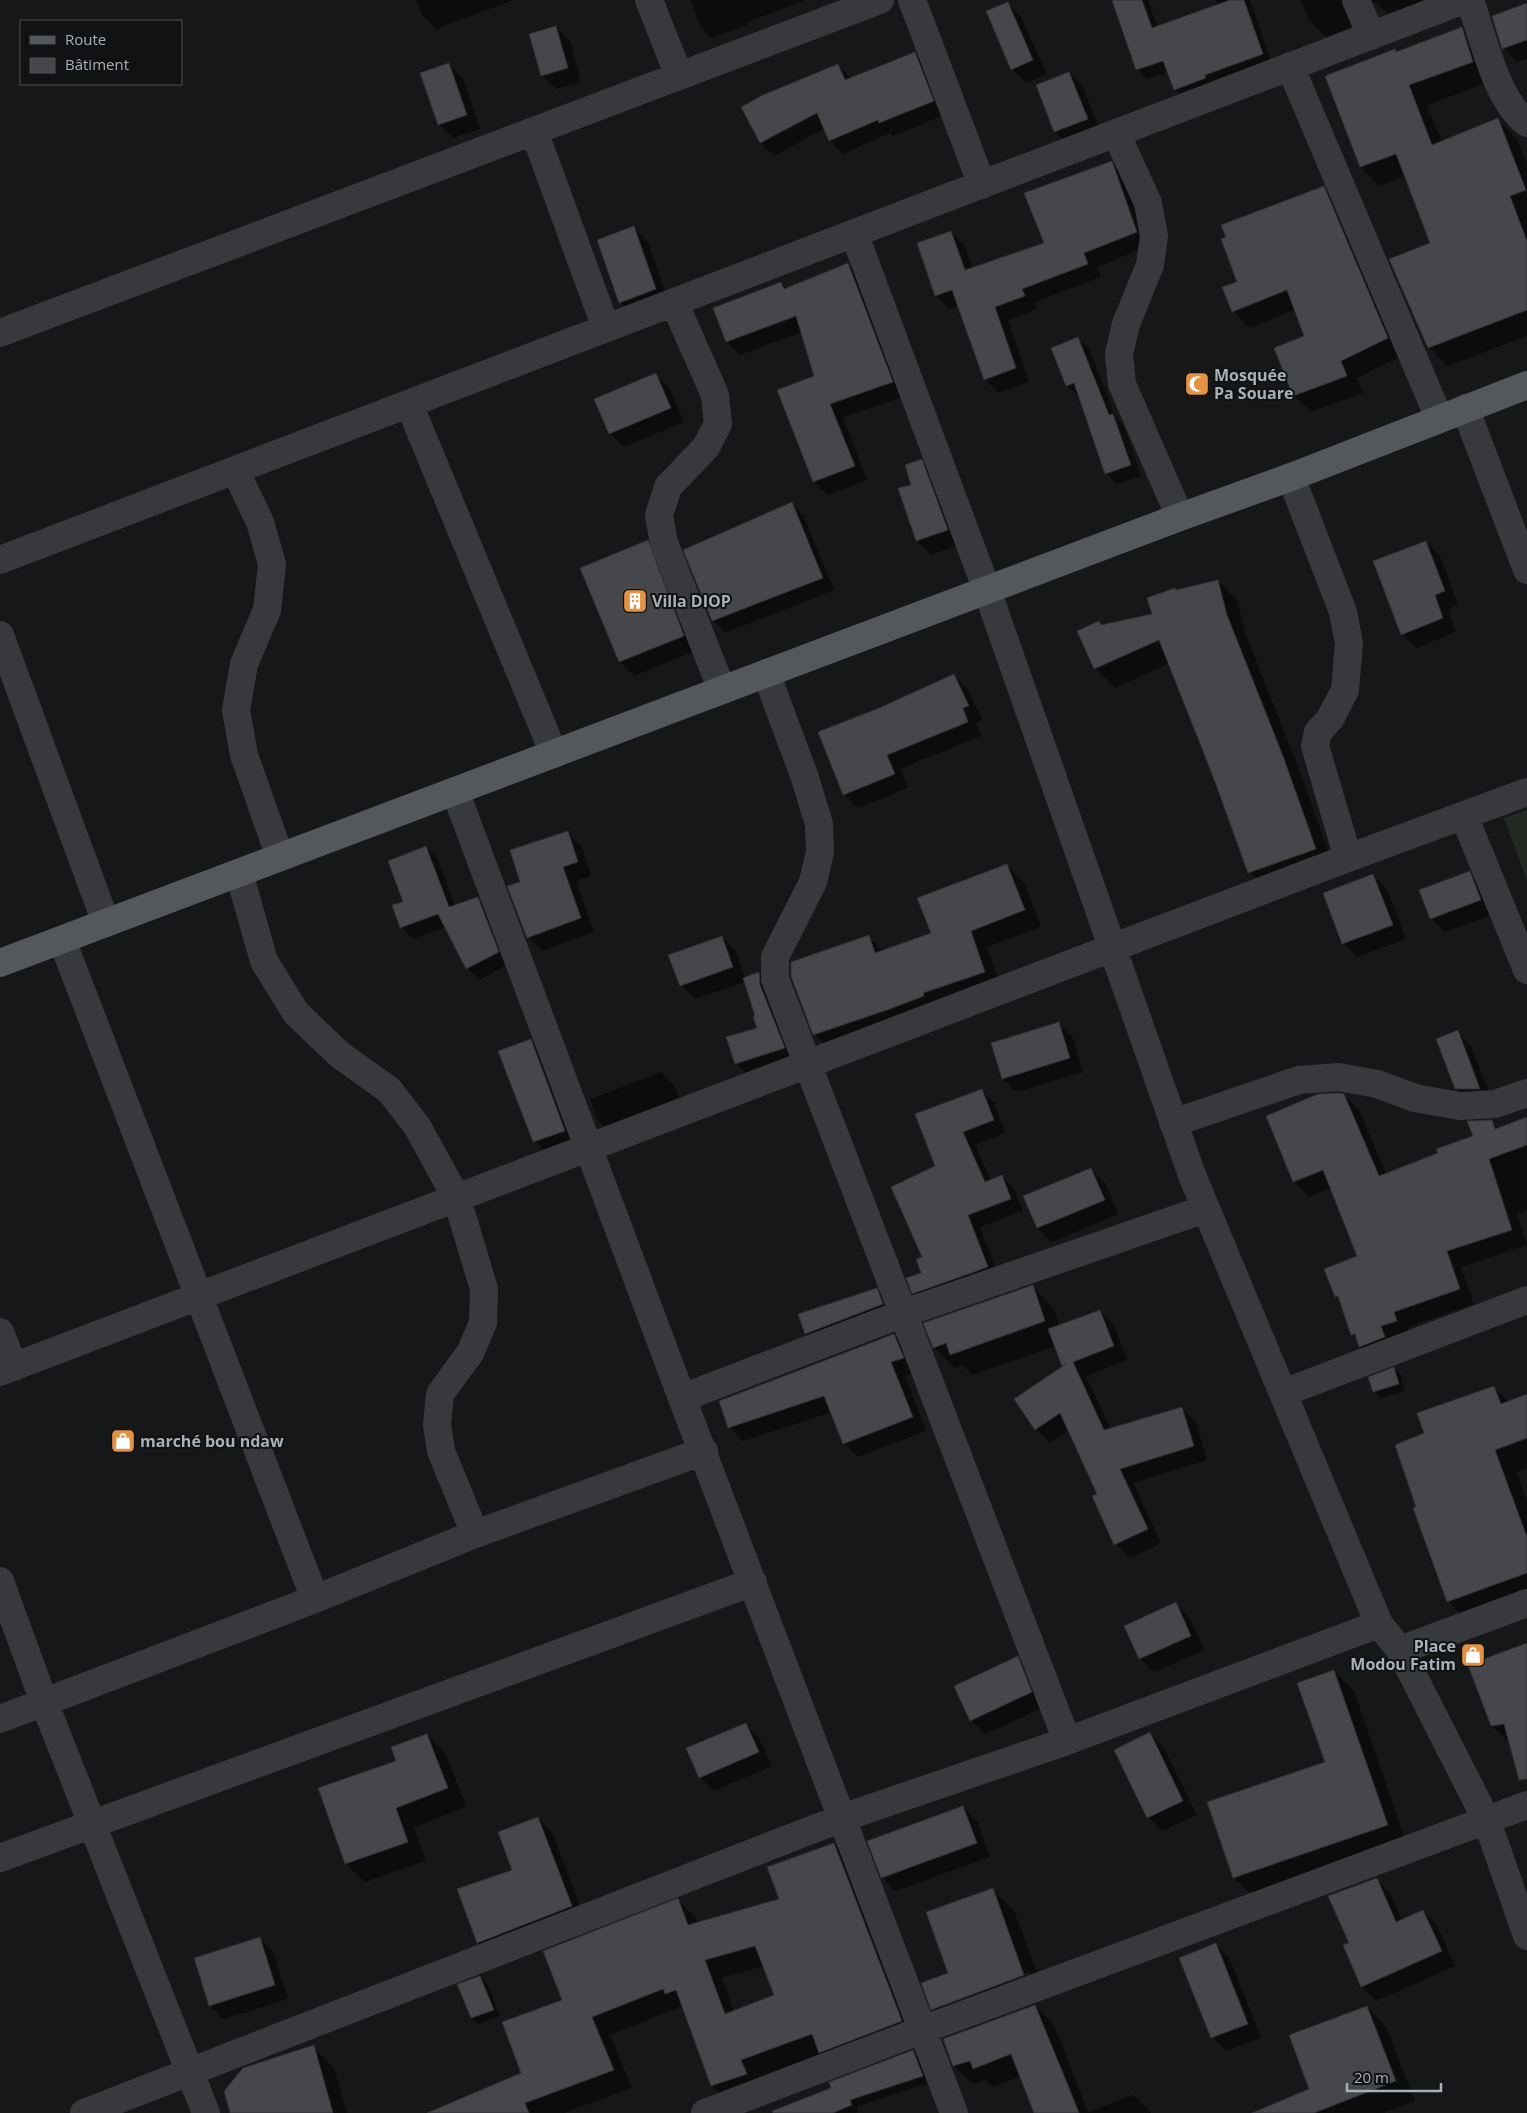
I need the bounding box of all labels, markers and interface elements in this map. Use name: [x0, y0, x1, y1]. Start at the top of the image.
legend: [20, 20, 182, 85]
text: Route: [65, 29, 106, 49]
text: Bâtiment: [65, 54, 129, 74]
place label: Mosquée Pa Souare: [1214, 364, 1293, 404]
mosque icon: Mosquée Pa Souare: [1184, 371, 1210, 397]
building icon: Villa DIOP: [622, 588, 648, 614]
place label: Villa DIOP: [652, 590, 731, 612]
shop icon: marché bou ndaw: [110, 1428, 136, 1454]
place label: marché bou ndaw: [140, 1430, 284, 1452]
place label: Place Modou Fatim: [1350, 1635, 1456, 1675]
shop icon: Place Modou Fatim: [1460, 1642, 1486, 1668]
scale bar: [1347, 2060, 1441, 2092]
text: 20 m: [1354, 2067, 1389, 2087]

